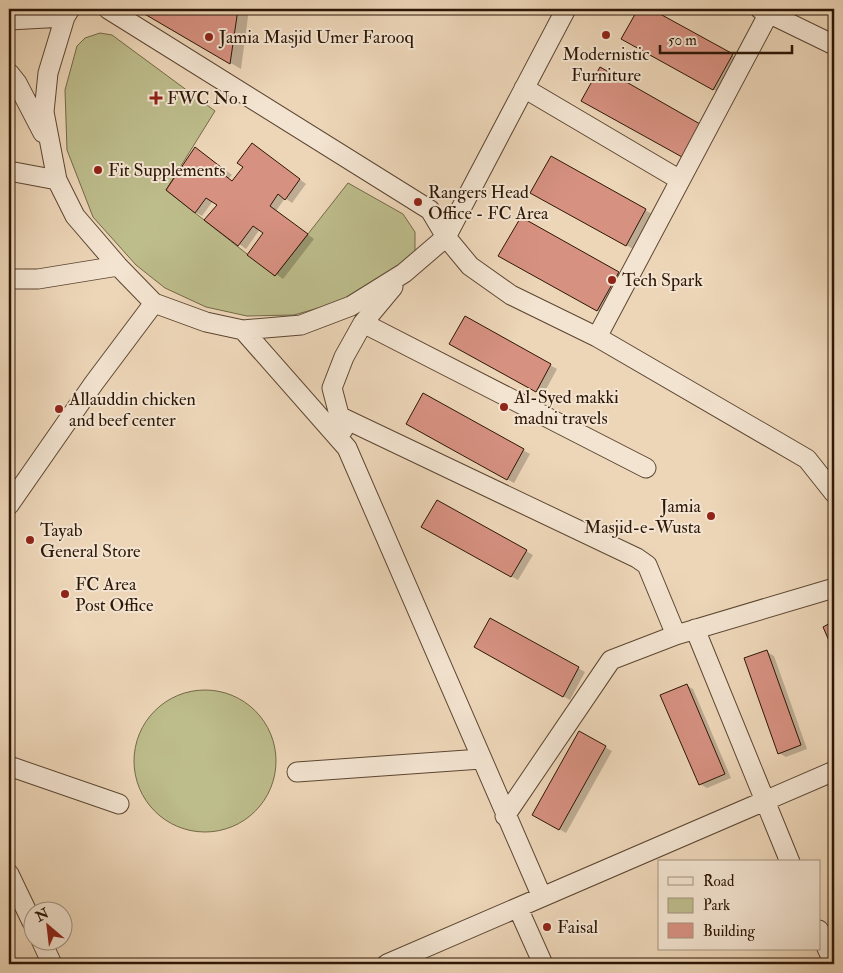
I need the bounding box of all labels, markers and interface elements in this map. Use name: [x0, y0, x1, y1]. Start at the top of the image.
scale bar: [660, 22, 793, 54]
place label: Jamia Masjid Umer Farooq: [218, 26, 414, 49]
marker: Modernistic Furniture: [600, 29, 612, 41]
marker: Jamia Masjid Umer Farooq: [203, 31, 215, 43]
text: 50 m: [668, 31, 697, 50]
place label: Modernistic Furniture: [563, 43, 649, 87]
place label: FWC No 1: [167, 87, 248, 110]
marker: FWC No 1: [149, 91, 163, 105]
place label: Fit Supplements: [108, 159, 225, 182]
marker: Fit Supplements: [92, 164, 104, 176]
place label: Rangers Head Office - FC Area: [428, 181, 549, 225]
marker: Rangers Head Office - FC Area: [412, 196, 424, 208]
place label: Tech Spark: [622, 269, 703, 292]
marker: Tech Spark: [606, 274, 618, 286]
place label: Al-Syed makki madni travels: [513, 386, 619, 430]
place label: Allauddin chicken and beef center: [68, 388, 196, 432]
marker: Al-Syed makki madni travels: [498, 401, 510, 413]
marker: Allauddin chicken and beef center: [53, 403, 65, 415]
place label: Jamia Masjid-e-Wusta: [584, 495, 702, 539]
marker: Jamia Masjid-e-Wusta: [705, 510, 717, 522]
place label: Tayab General Store: [40, 519, 141, 563]
marker: Tayab General Store: [24, 534, 36, 546]
place label: FC Area Post Office: [75, 573, 154, 617]
marker: FC Area Post Office: [59, 588, 71, 600]
legend: [658, 860, 820, 950]
text: Road: [703, 872, 735, 891]
text: Park: [703, 896, 730, 915]
north arrow: [22, 900, 72, 950]
text: N: [32, 904, 52, 926]
place label: Faisal: [557, 916, 599, 939]
marker: Faisal: [541, 921, 553, 933]
text: Building: [703, 922, 755, 941]

